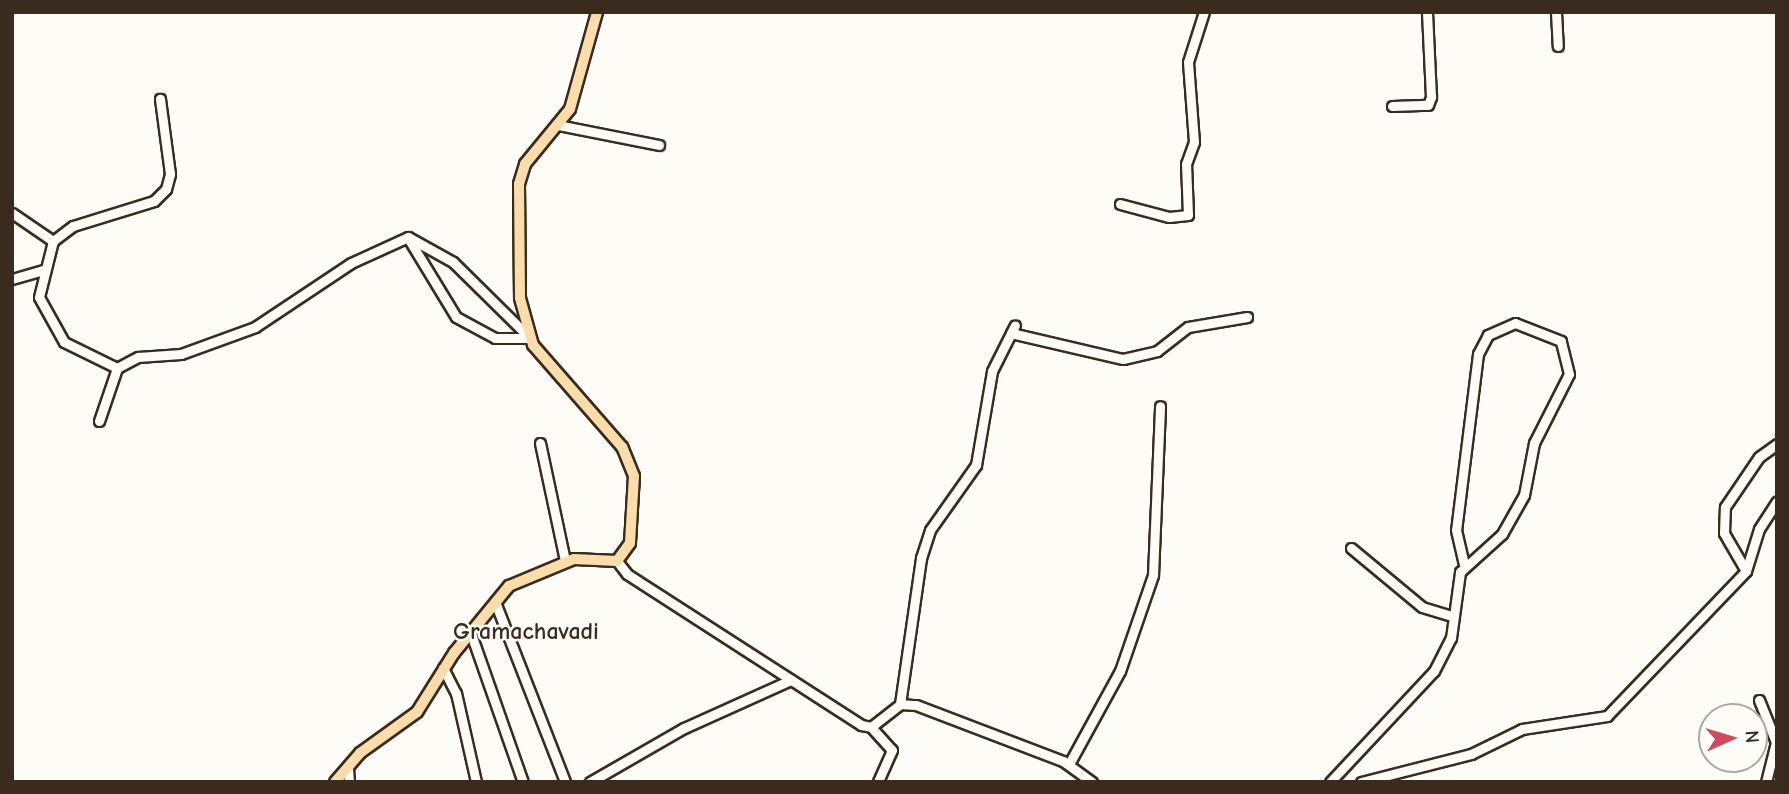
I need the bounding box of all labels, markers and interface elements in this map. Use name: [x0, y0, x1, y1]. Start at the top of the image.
district label: Gramachavadi: [453, 618, 599, 646]
north arrow: [1698, 703, 1768, 773]
text: N: [1741, 730, 1763, 744]

